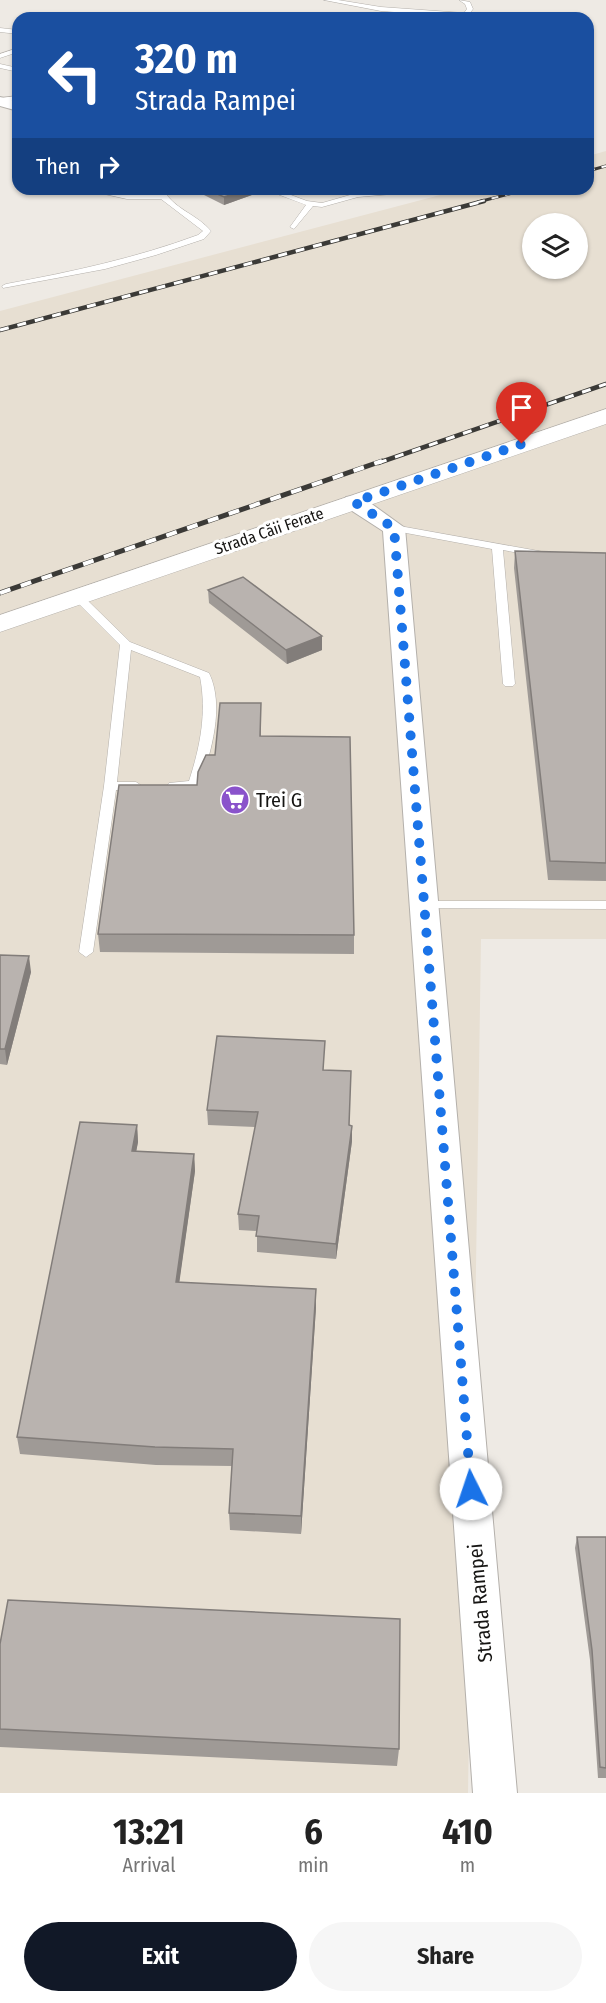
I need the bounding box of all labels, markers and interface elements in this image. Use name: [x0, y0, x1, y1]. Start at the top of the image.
text: 320 m: [135, 34, 238, 84]
icon: left: [36, 36, 114, 114]
text: Strada Rampei: [135, 85, 296, 117]
icon: right: [92, 150, 125, 183]
text: Then: [36, 153, 80, 180]
map controls: [522, 213, 588, 279]
button: layers: [522, 213, 588, 279]
pin: [496, 382, 547, 444]
icon: arrive: [505, 391, 538, 424]
street label: Strada Căii Ferate: [212, 503, 326, 559]
supermarket icon: Trei G: [219, 784, 251, 816]
place label: Trei G: [256, 788, 302, 812]
position arrow: [439, 1457, 503, 1521]
street label: Strada Rampei: [463, 1543, 497, 1663]
text: 13:21: [113, 1810, 185, 1854]
text: 6: [304, 1810, 323, 1854]
text: 410: [442, 1810, 493, 1854]
text: Arrival: [122, 1853, 175, 1877]
text: min: [298, 1853, 329, 1877]
text: m: [460, 1853, 475, 1877]
button: Exit: [24, 1922, 297, 1991]
button: Share: [309, 1922, 582, 1991]

